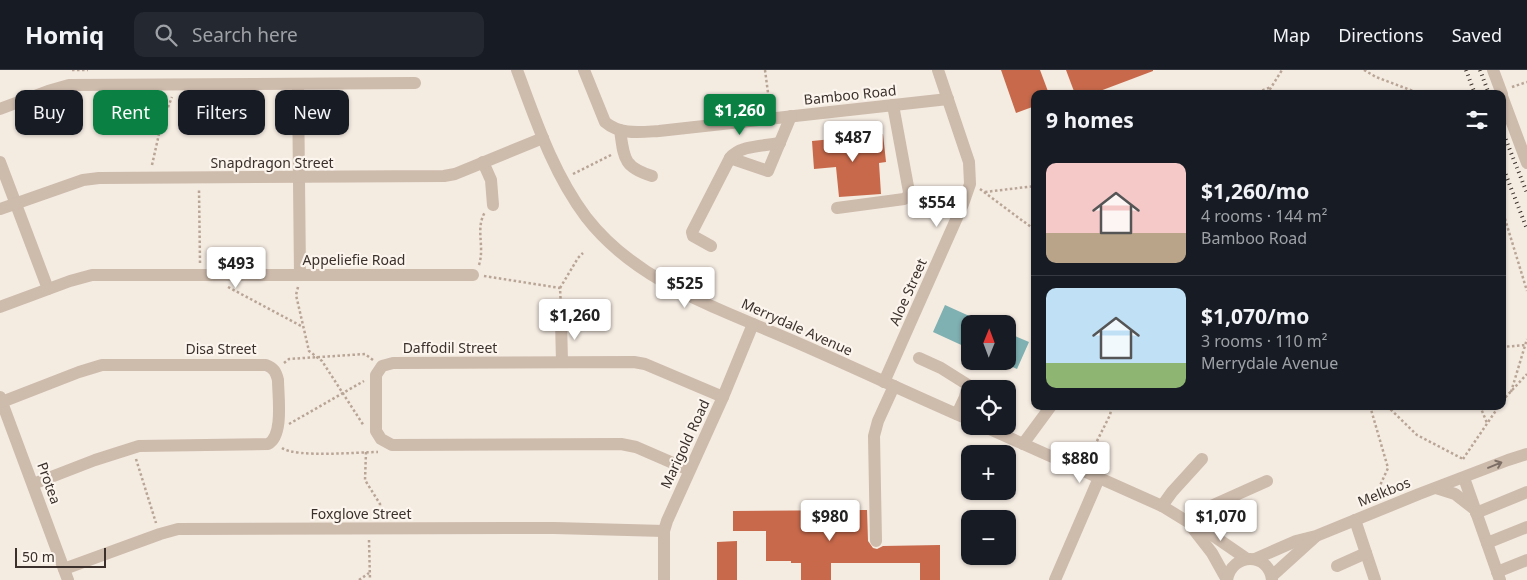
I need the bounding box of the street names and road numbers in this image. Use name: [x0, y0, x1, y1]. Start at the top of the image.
street label: Bamboo Road: [803, 80, 897, 109]
street label: Snapdragon Street: [210, 153, 334, 172]
street label: Appeliefie Road: [303, 250, 405, 269]
street label: Aloe Street: [884, 255, 931, 328]
street label: Merrydale Avenue: [738, 293, 856, 360]
street label: Daffodil Street: [403, 338, 497, 357]
street label: Disa Street: [185, 339, 257, 358]
street label: Marigold Road: [656, 396, 714, 492]
street label: Protea: [33, 459, 66, 506]
street label: Melkbos: [1355, 472, 1413, 511]
street label: Foxglove Street: [310, 504, 412, 523]

